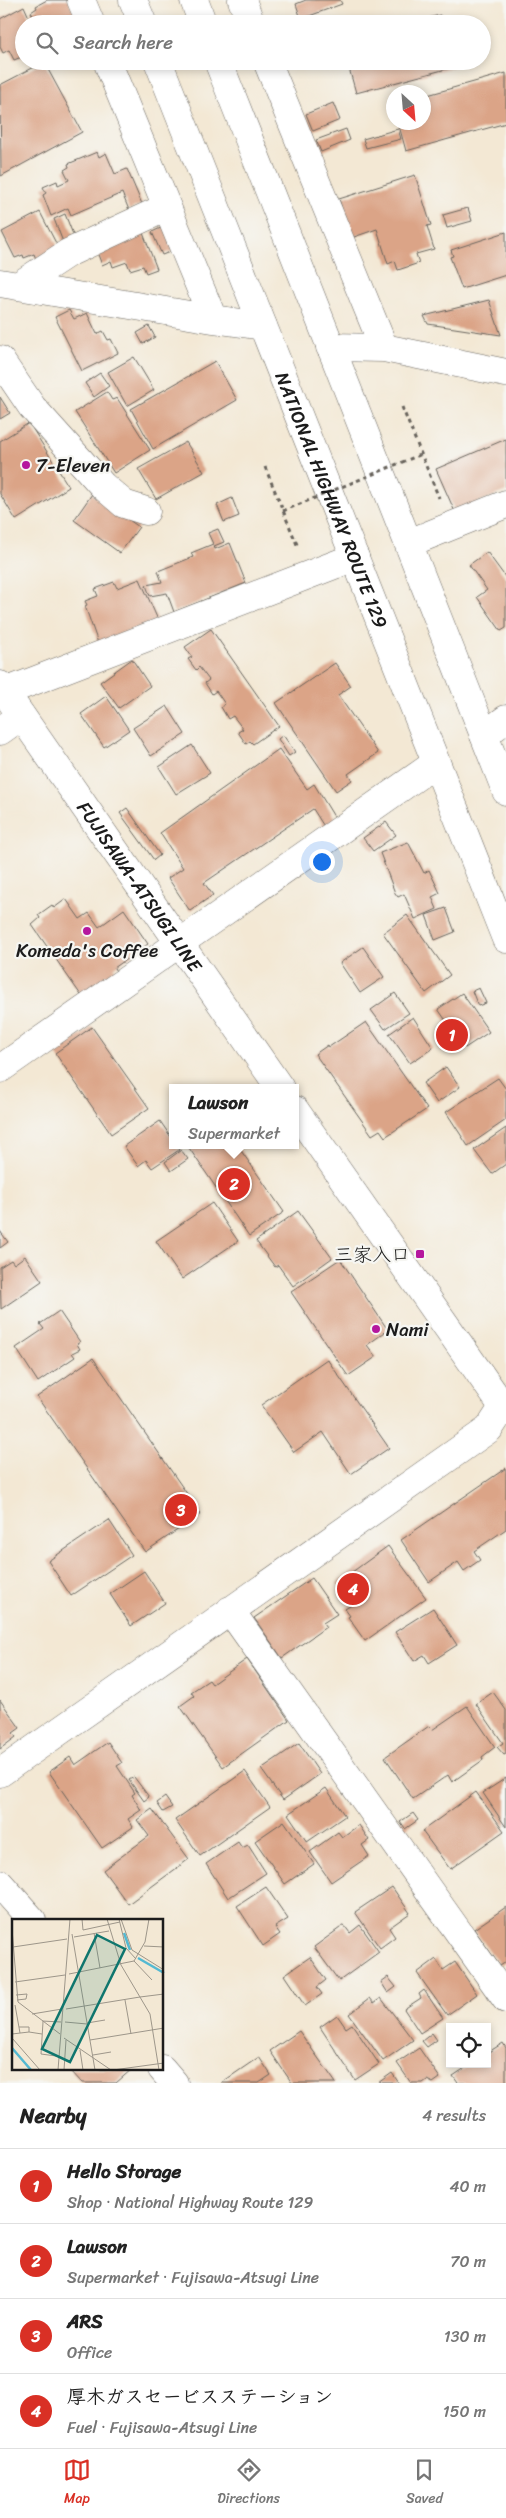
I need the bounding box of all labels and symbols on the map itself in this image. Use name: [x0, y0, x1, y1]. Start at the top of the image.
north arrow: [386, 85, 431, 130]
street label: NATIONAL HIGHWAY ROUTE 129: [266, 367, 398, 633]
place label: 7-Eleven: [36, 449, 110, 482]
marker: 7-Eleven: [20, 459, 32, 471]
street label: FUJISAWA-ATSUGI LINE: [69, 794, 212, 980]
your location: [309, 849, 335, 875]
marker: Komeda's Coffee: [81, 925, 93, 937]
place label: Komeda's Coffee: [16, 934, 158, 967]
pin: 1: [436, 1016, 468, 1054]
pin: 2: [218, 1165, 250, 1203]
place label: 三家入口: [334, 1238, 410, 1271]
marker: 三家入口: [414, 1248, 426, 1260]
place label: Nami: [386, 1313, 429, 1346]
marker: Nami: [370, 1323, 382, 1335]
pin: 3: [165, 1491, 197, 1529]
pin: 4: [337, 1570, 369, 1608]
inset map: [12, 1919, 164, 2070]

